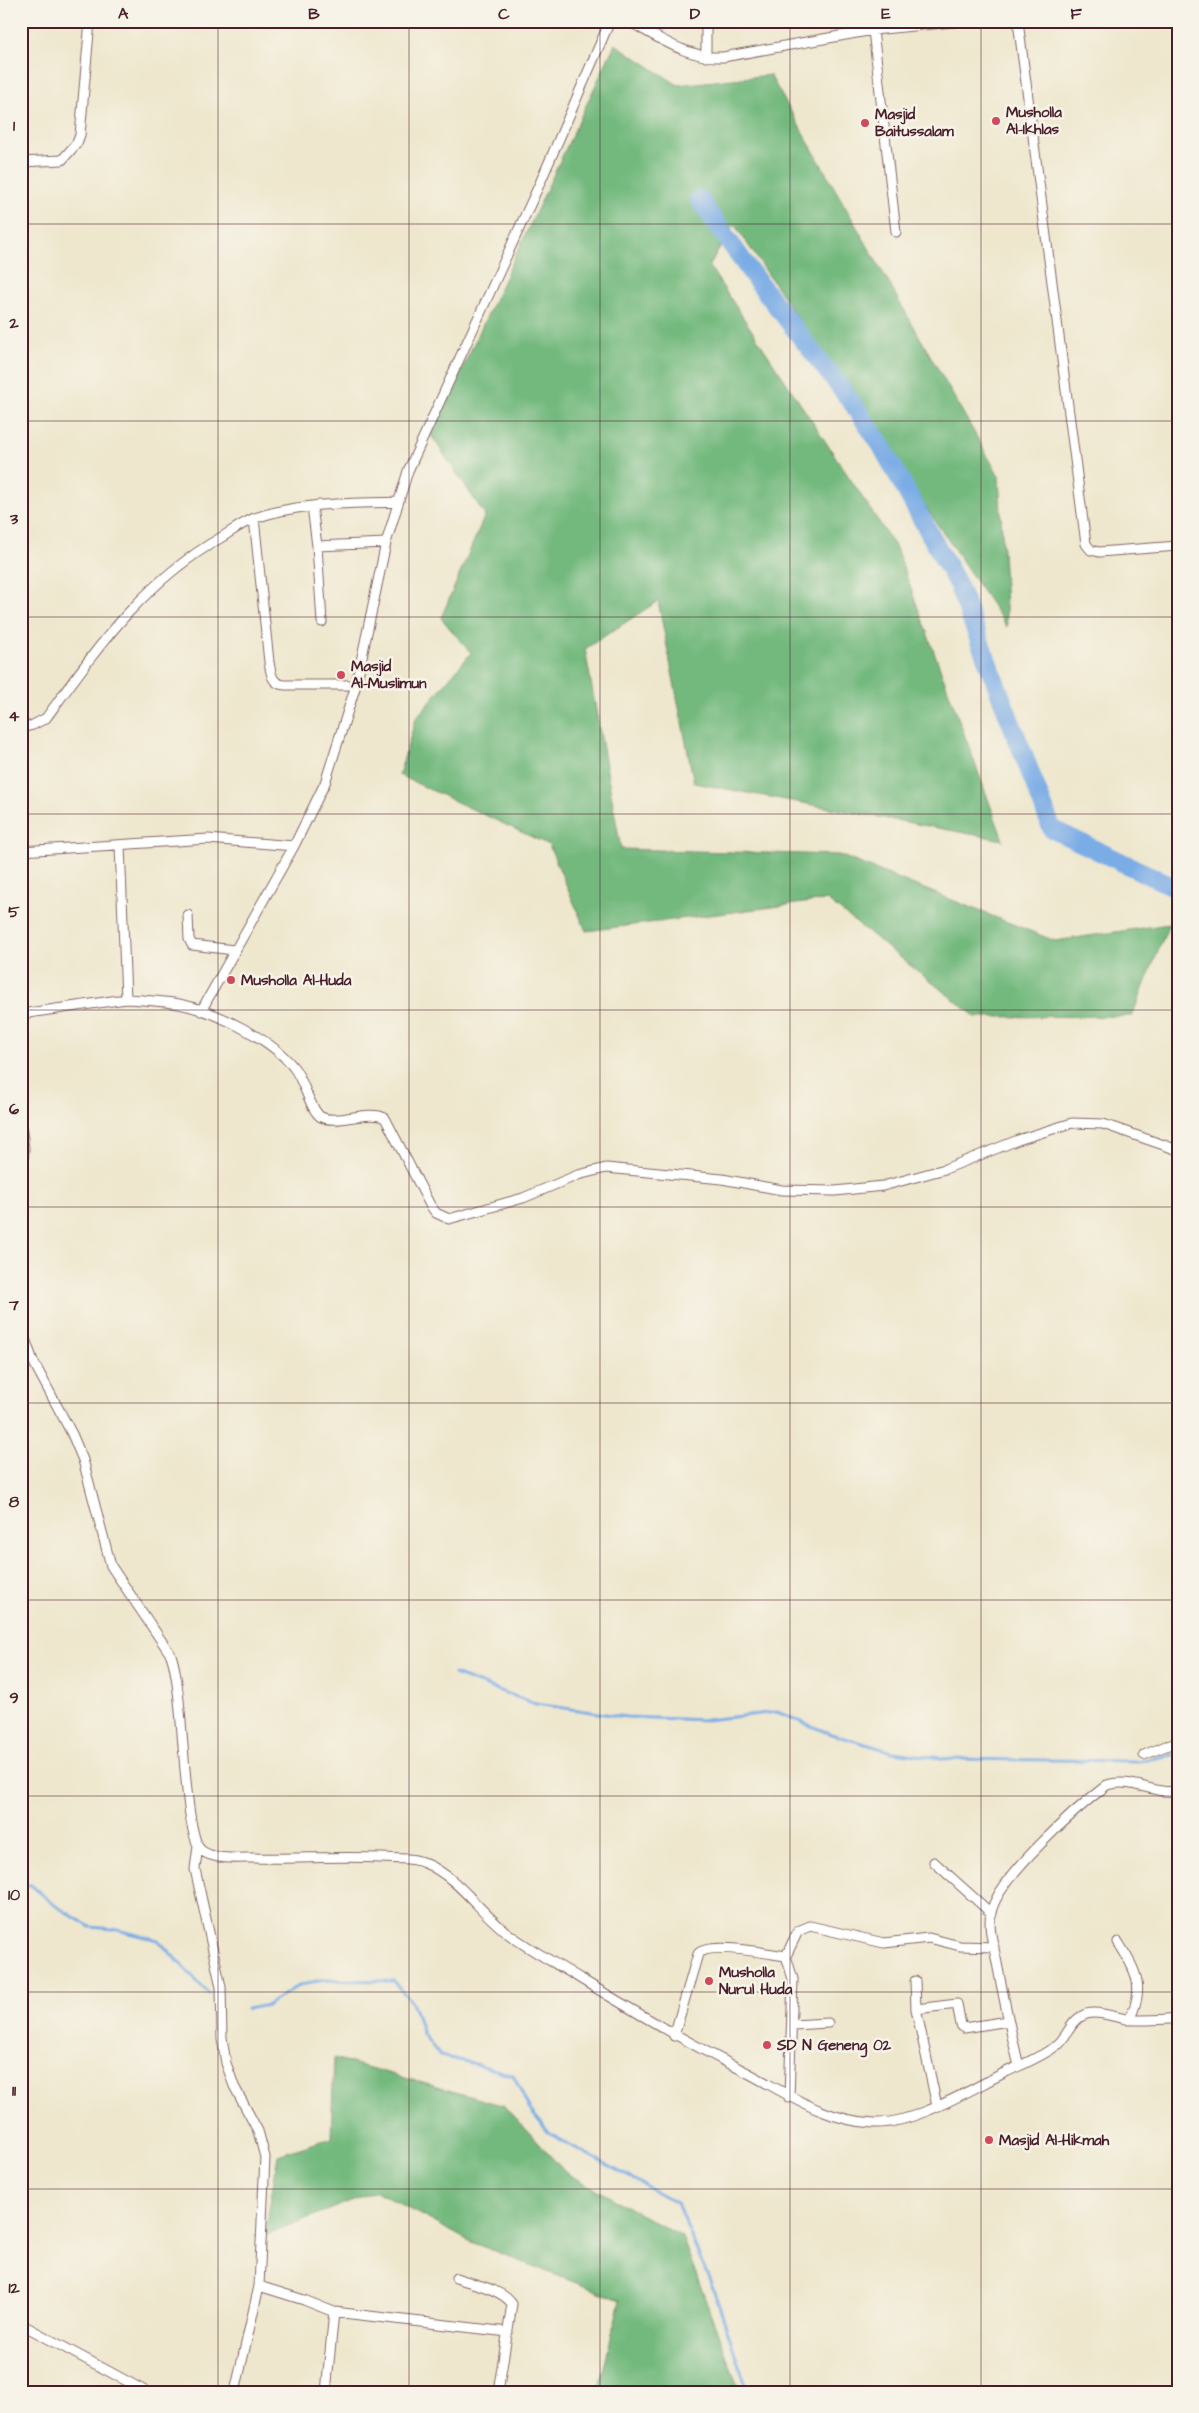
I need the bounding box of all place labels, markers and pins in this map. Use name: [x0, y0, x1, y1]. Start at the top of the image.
place label: Musholla Al-Ikhlas: [1006, 102, 1062, 140]
place label: Masjid Baitussalam: [875, 104, 954, 142]
marker: Musholla Al-Ikhlas: [990, 115, 1002, 127]
marker: Masjid Baitussalam: [859, 117, 871, 129]
place label: Masjid Al-Muslimun: [351, 656, 427, 694]
marker: Masjid Al-Muslimun: [335, 669, 347, 681]
place label: Musholla Al-Huda: [241, 970, 352, 991]
marker: Musholla Al-Huda: [225, 974, 237, 986]
place label: Musholla Nurul Huda: [719, 1962, 793, 2000]
marker: Musholla Nurul Huda: [703, 1975, 715, 1987]
place label: SD N Geneng 02: [776, 2035, 892, 2058]
marker: SD N Geneng 02: [761, 2039, 773, 2051]
place label: Masjid Al-Hikmah: [999, 2130, 1110, 2151]
marker: Masjid Al-Hikmah: [983, 2134, 995, 2146]

